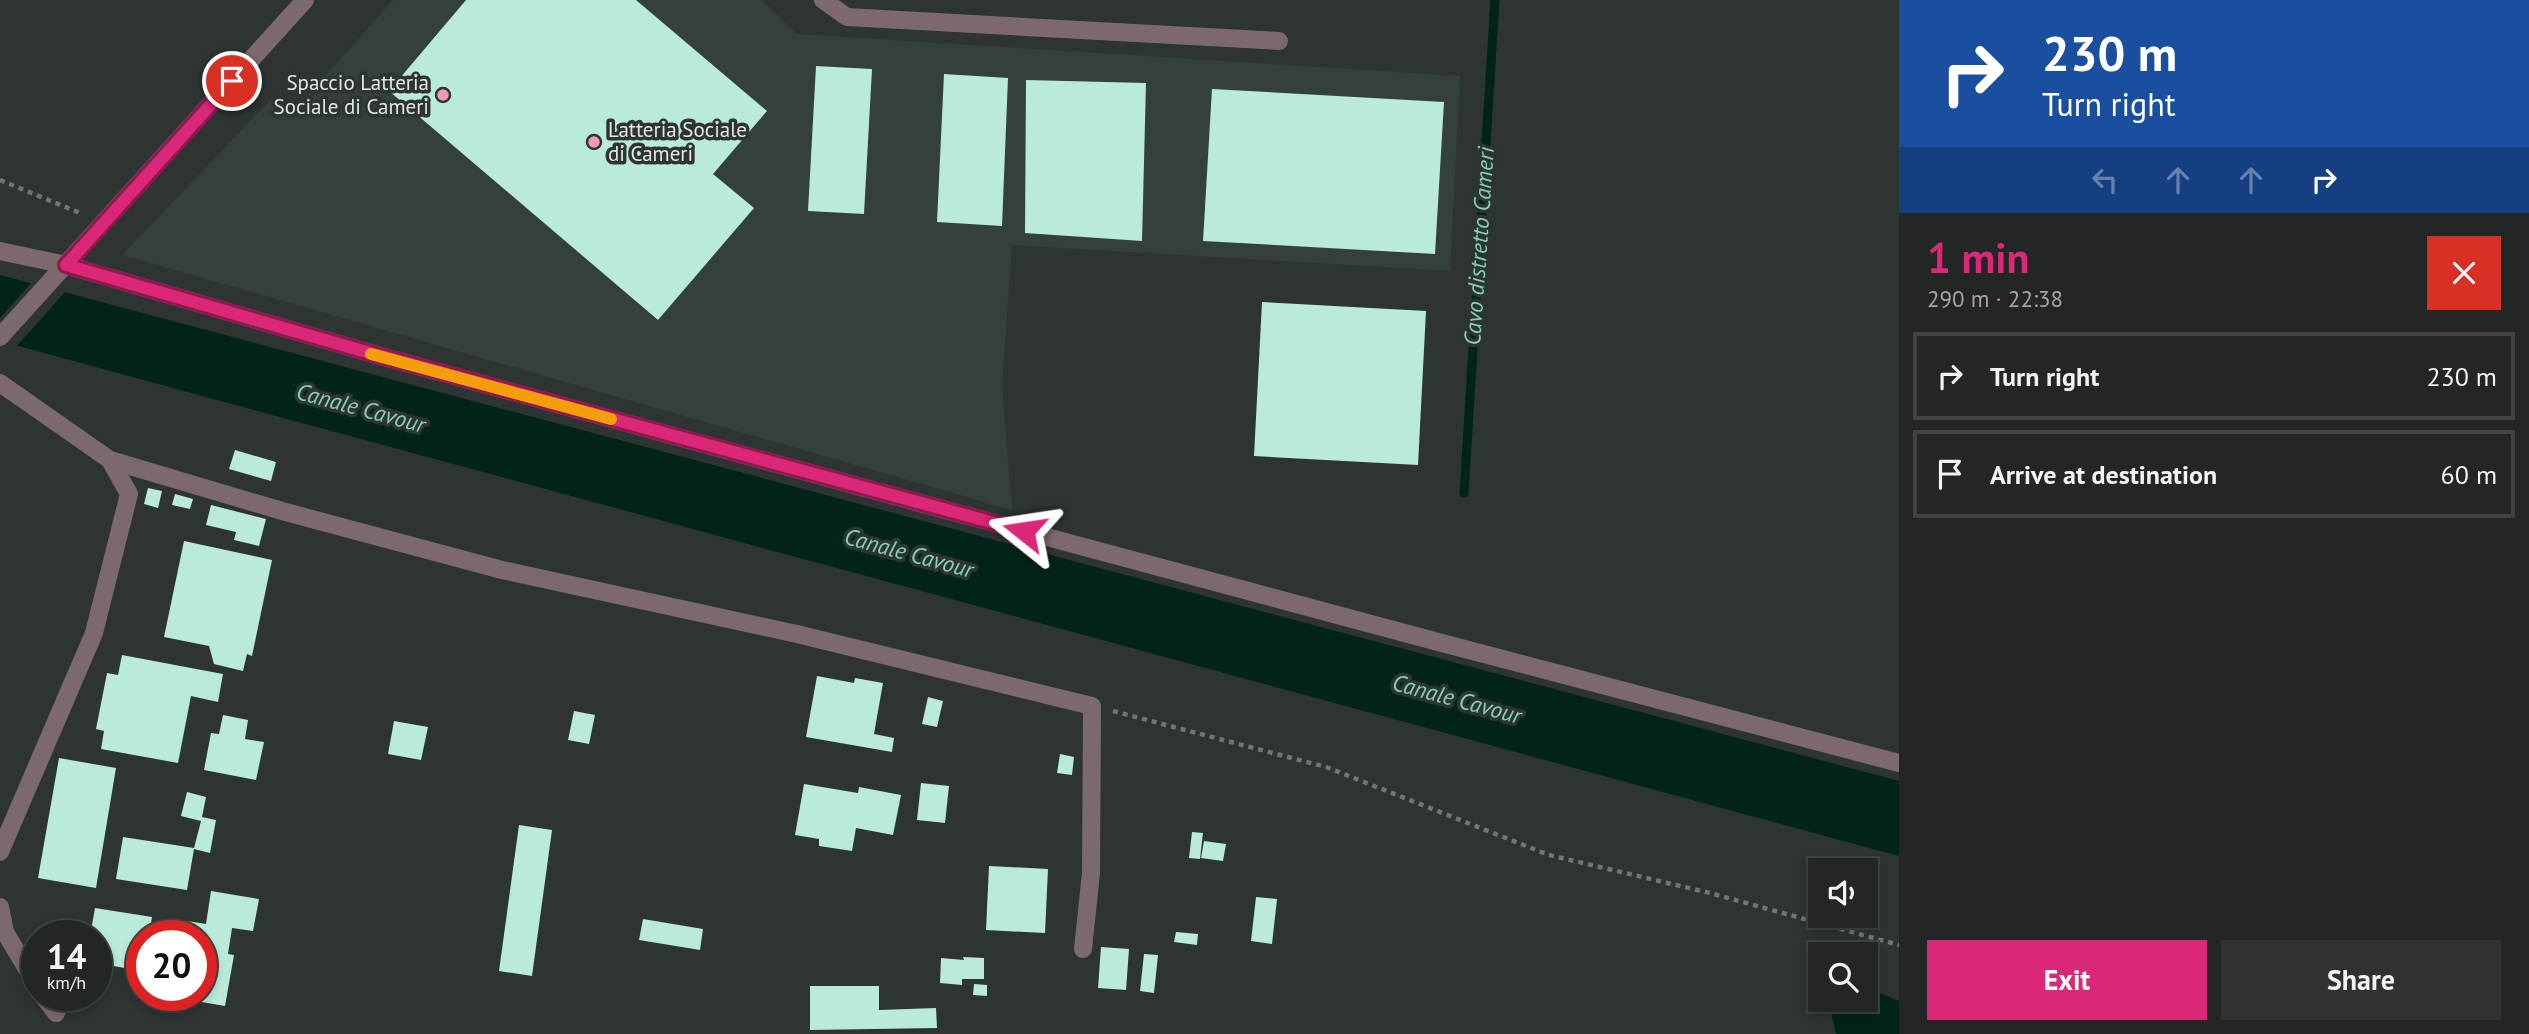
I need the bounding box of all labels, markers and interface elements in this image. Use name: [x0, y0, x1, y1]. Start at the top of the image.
text: 230 m: [2042, 21, 2177, 85]
icon: right: [1927, 28, 2018, 119]
pin: [202, 51, 262, 111]
icon: arrive: [213, 62, 251, 100]
place label: Spaccio Latteria Sociale di Cameri: [274, 69, 429, 120]
text: Turn right: [2042, 83, 2176, 125]
marker: Spaccio Latteria Sociale di Cameri: [435, 87, 451, 103]
place label: Latteria Sociale di Cameri: [608, 116, 747, 167]
marker: Latteria Sociale di Cameri: [586, 134, 602, 150]
water label: Cavo distretto Cameri: [1457, 145, 1500, 346]
icon: left: [2086, 161, 2124, 199]
icon: ahead: [2159, 161, 2197, 199]
icon: ahead: [2232, 161, 2270, 199]
icon: right: [2305, 161, 2343, 199]
text: 1 min: [1927, 230, 2029, 285]
button: close: [2427, 236, 2501, 310]
text: 290 m · 22:38: [1927, 284, 2063, 313]
icon: right: [1931, 357, 1969, 395]
text: Turn right: [1990, 360, 2099, 393]
text: 230 m: [2426, 360, 2497, 393]
water label: Canale Cavour: [293, 376, 430, 439]
icon: arrive: [1931, 455, 1969, 493]
text: Arrive at destination: [1990, 458, 2217, 491]
text: 60 m: [2441, 458, 2497, 491]
position arrow: [987, 494, 1061, 568]
water label: Canale Cavour: [841, 521, 978, 584]
water label: Canale Cavour: [1389, 667, 1526, 730]
map controls: [1808, 858, 1878, 1012]
button: sound: [1808, 858, 1878, 928]
speed limit sign: 20: [126, 920, 217, 1011]
text: 14: [47, 933, 86, 979]
button: Exit: [1927, 940, 2207, 1020]
button: Share: [2221, 940, 2501, 1020]
button: search: [1808, 942, 1878, 1012]
text: km/h: [47, 971, 86, 994]

